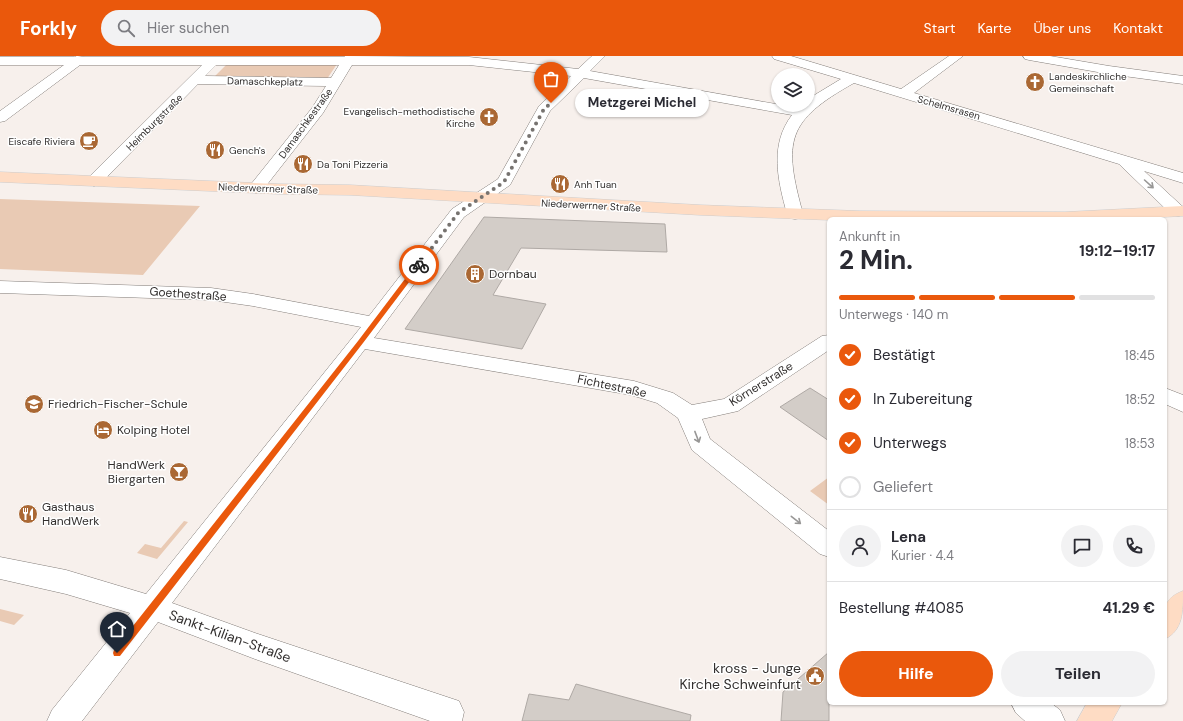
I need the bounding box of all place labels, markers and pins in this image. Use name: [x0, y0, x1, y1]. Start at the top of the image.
pin: [534, 62, 568, 103]
place label: Landeskirchliche Gemeinschaft: [1049, 70, 1127, 95]
church icon: Landeskirchliche Gemeinschaft: [1024, 71, 1046, 93]
callout: Metzgerei Michel: [575, 89, 709, 117]
place label: Evangelisch-methodistische Kirche: [344, 105, 475, 130]
church icon: Evangelisch-methodistische Kirche: [478, 106, 500, 128]
cafe icon: Eiscafe Riviera: [78, 130, 100, 152]
place label: Eiscafe Riviera: [8, 135, 75, 148]
restaurant icon: Gench's: [204, 139, 226, 161]
place label: Gench's: [229, 144, 266, 157]
restaurant icon: Da Toni Pizzeria: [292, 153, 314, 175]
place label: Da Toni Pizzeria: [317, 158, 388, 171]
restaurant icon: Anh Tuan: [549, 173, 571, 195]
place label: Anh Tuan: [574, 178, 617, 191]
building icon: Dornbau: [464, 263, 486, 285]
place label: Dornbau: [489, 266, 537, 282]
school or university icon: Friedrich-Fischer-Schule: [23, 393, 45, 415]
place label: Friedrich-Fischer-Schule: [48, 396, 188, 412]
hotel icon: Kolping Hotel: [92, 419, 114, 441]
place label: Kolping Hotel: [117, 422, 190, 438]
place label: HandWerk Biergarten: [108, 457, 165, 487]
bar icon: HandWerk Biergarten: [168, 461, 190, 483]
place label: Gasthaus HandWerk: [42, 499, 99, 529]
restaurant icon: Gasthaus HandWerk: [17, 503, 39, 525]
pin: [100, 612, 134, 653]
place label: kross - Junge Kirche Schweinfurt: [679, 659, 801, 693]
public building icon: kross - Junge Kirche Schweinfurt: [804, 665, 826, 687]

